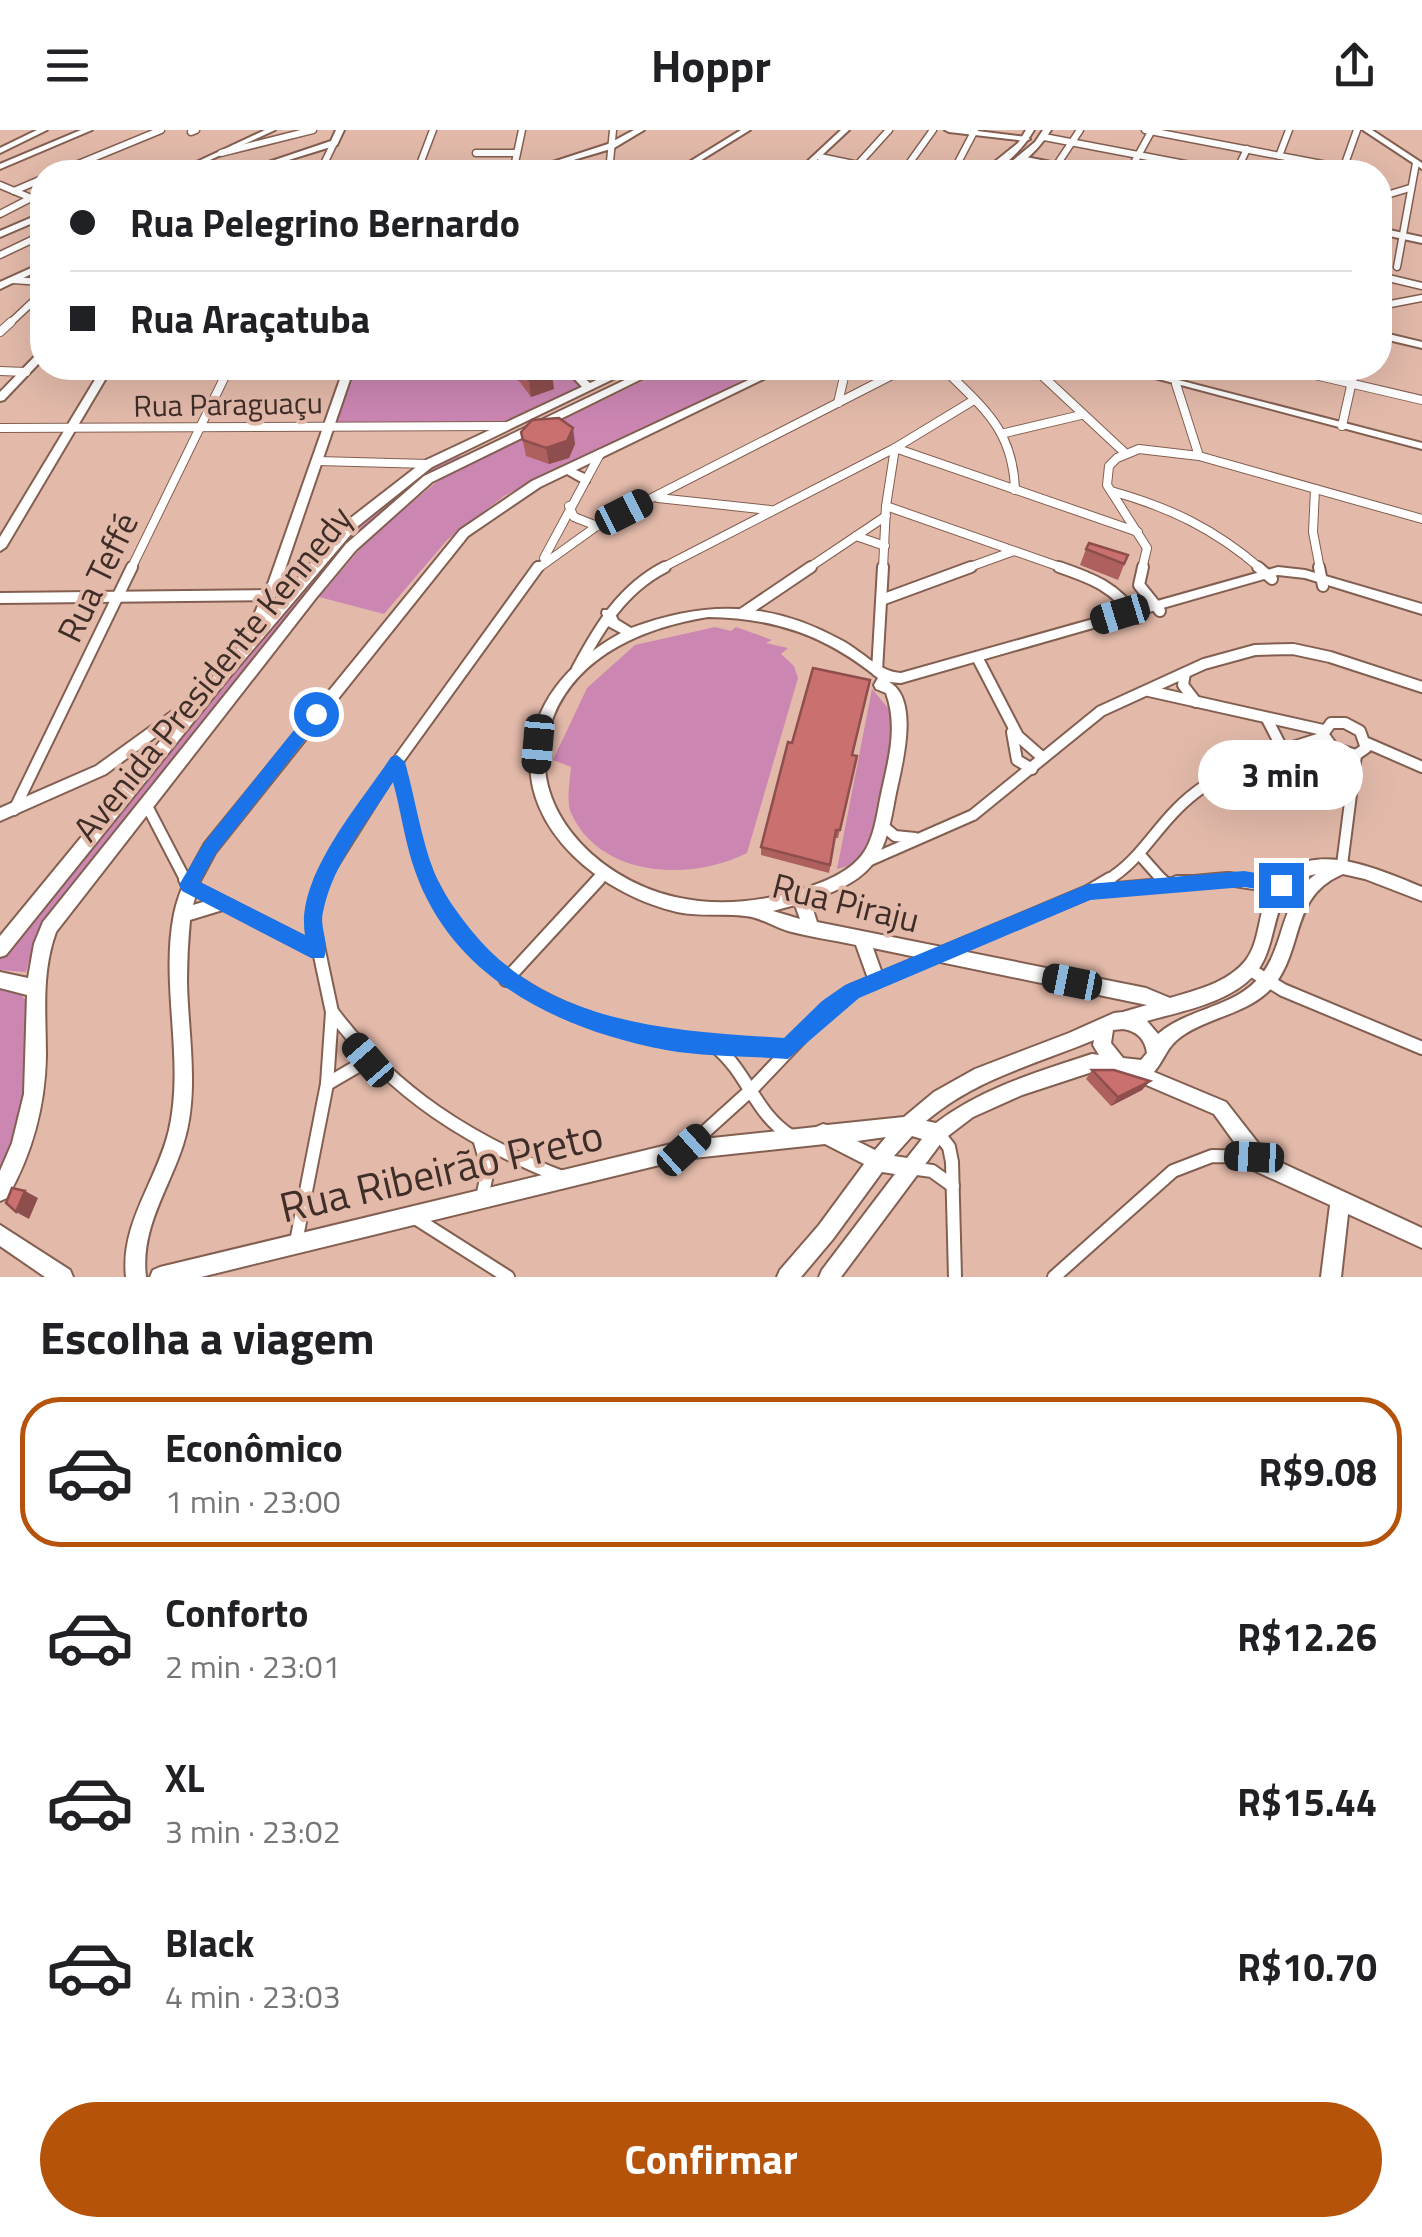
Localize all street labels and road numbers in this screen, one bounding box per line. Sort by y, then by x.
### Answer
street label: Rua Paraguaçu [133,379,323,429]
street label: Avenida Presidente Kennedy [59,493,365,853]
street label: Rua Teffé [42,503,152,651]
street label: Rua Piraju [767,858,925,946]
street label: Rua Ribeirão Preto [273,1102,609,1238]

